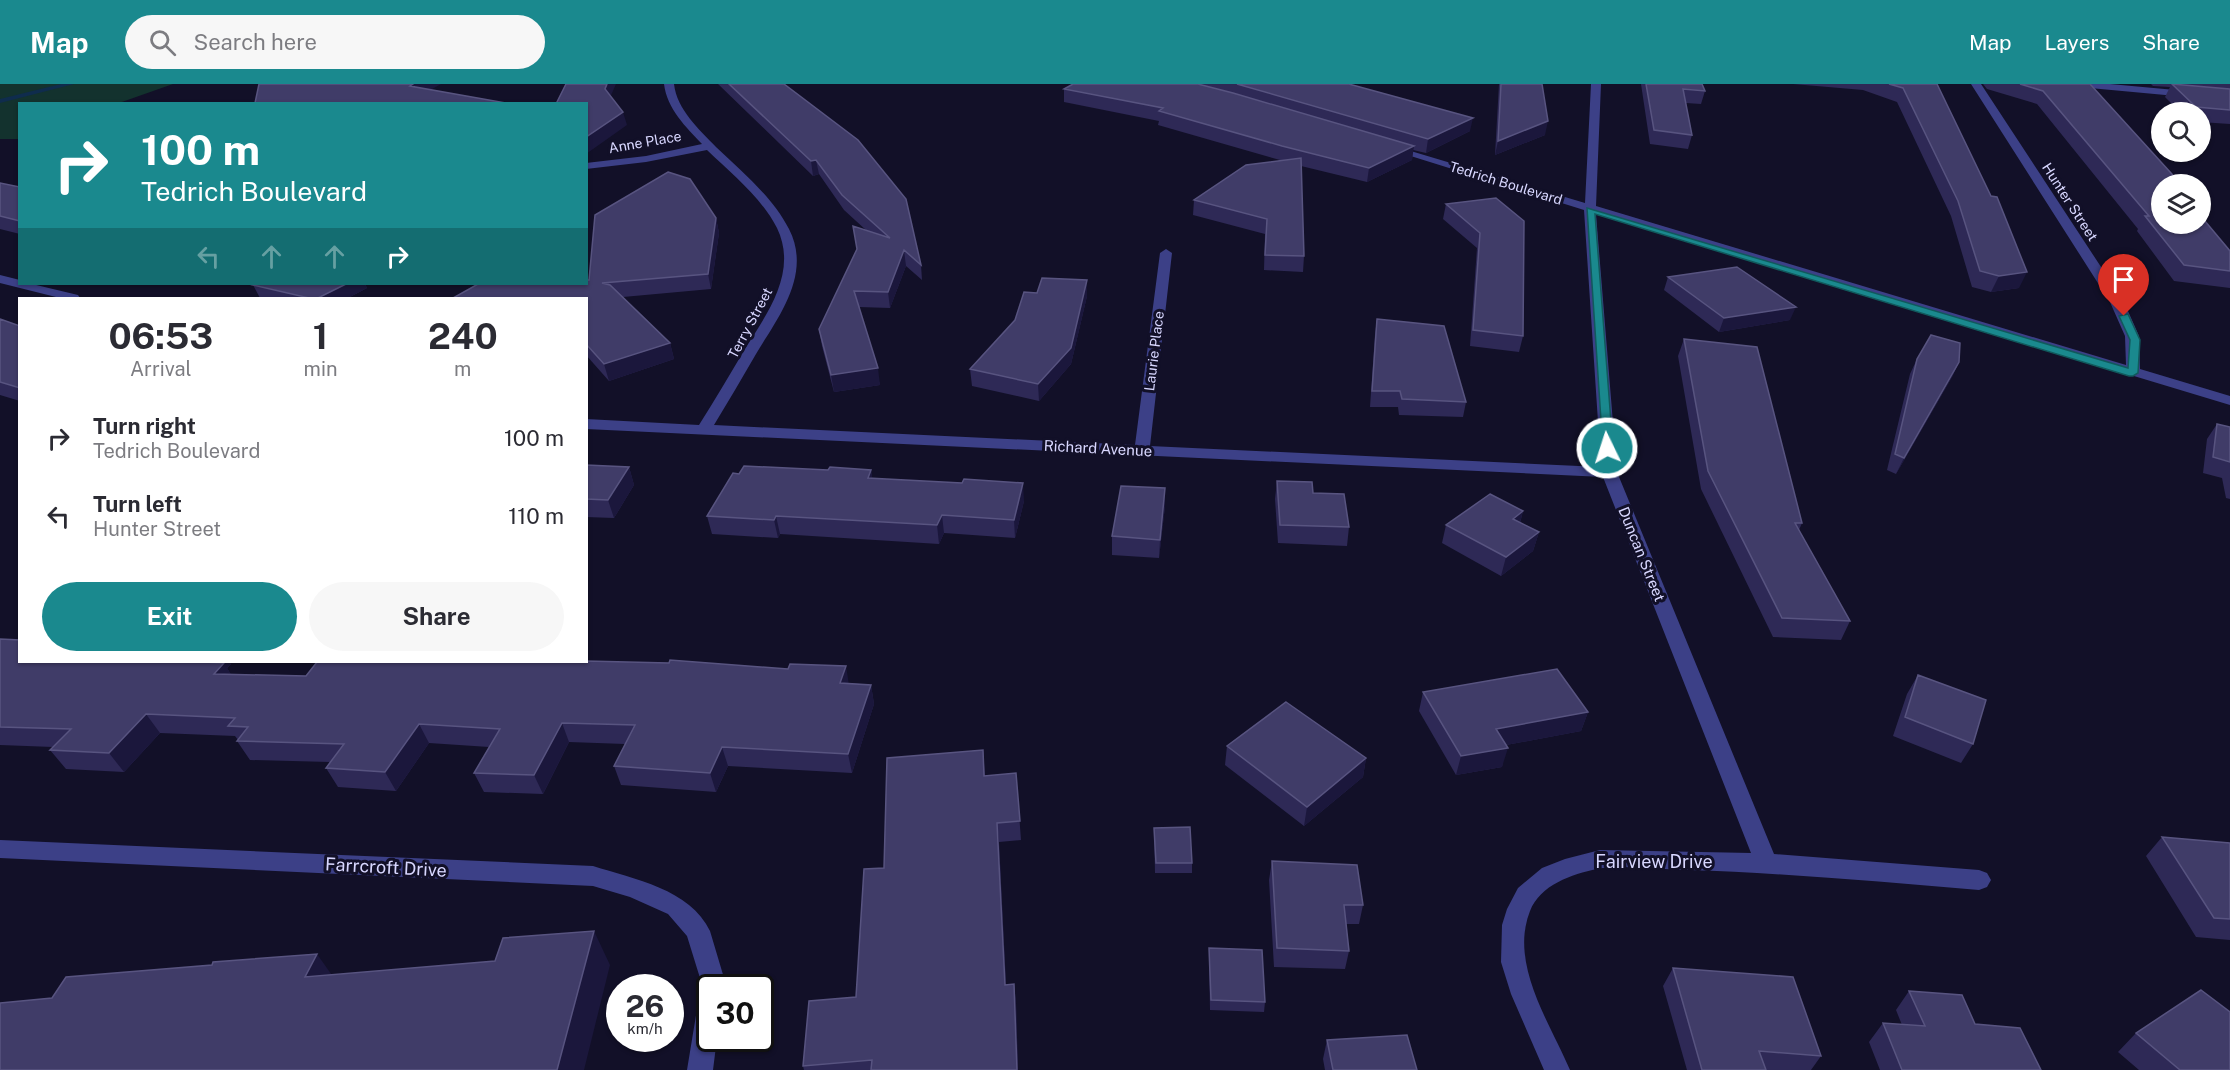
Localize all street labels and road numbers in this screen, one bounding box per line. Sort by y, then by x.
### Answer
street label: Anne Place [607,128,683,156]
street label: Tedrich Boulevard [1448,158,1564,208]
street label: Hunter Street [2039,160,2101,244]
street label: Terry Street [725,285,775,361]
street label: Laurie Place [1141,310,1167,392]
street label: Richard Avenue [1043,437,1153,459]
street label: Duncan Street [1615,504,1669,604]
street label: Fairview Drive [1595,851,1713,872]
street label: Farrcroft Drive [325,853,447,881]

